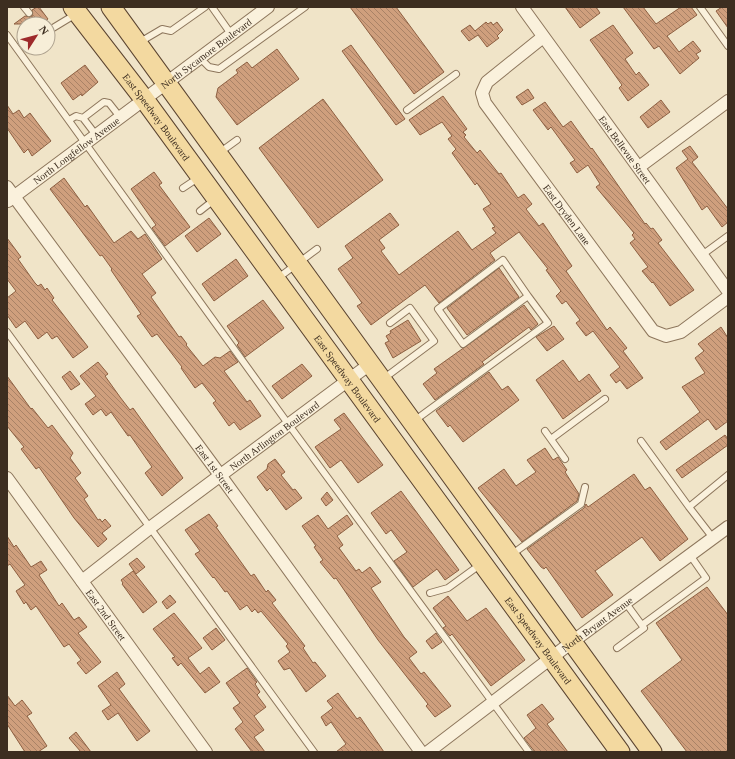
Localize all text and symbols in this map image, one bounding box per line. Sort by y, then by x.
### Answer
north arrow [16,16,56,56]
street label: North Sycamore Boulevard [159,16,254,91]
text: N [37,23,51,37]
street label: East Speedway Boulevard [120,72,192,163]
street label: North Longfellow Avenue [31,114,122,186]
street label: East Bellevue Street [597,114,653,186]
street label: East Dryden Lane [541,183,593,248]
street label: East Speedway Boulevard [312,333,383,424]
street label: North Arlington Boulevard [228,399,321,473]
street label: East 1st Street [193,442,236,495]
street label: East 2nd Street [84,587,128,643]
street label: North Bryant Avenue [559,594,635,654]
street label: East Speedway Boulevard [503,595,574,686]

